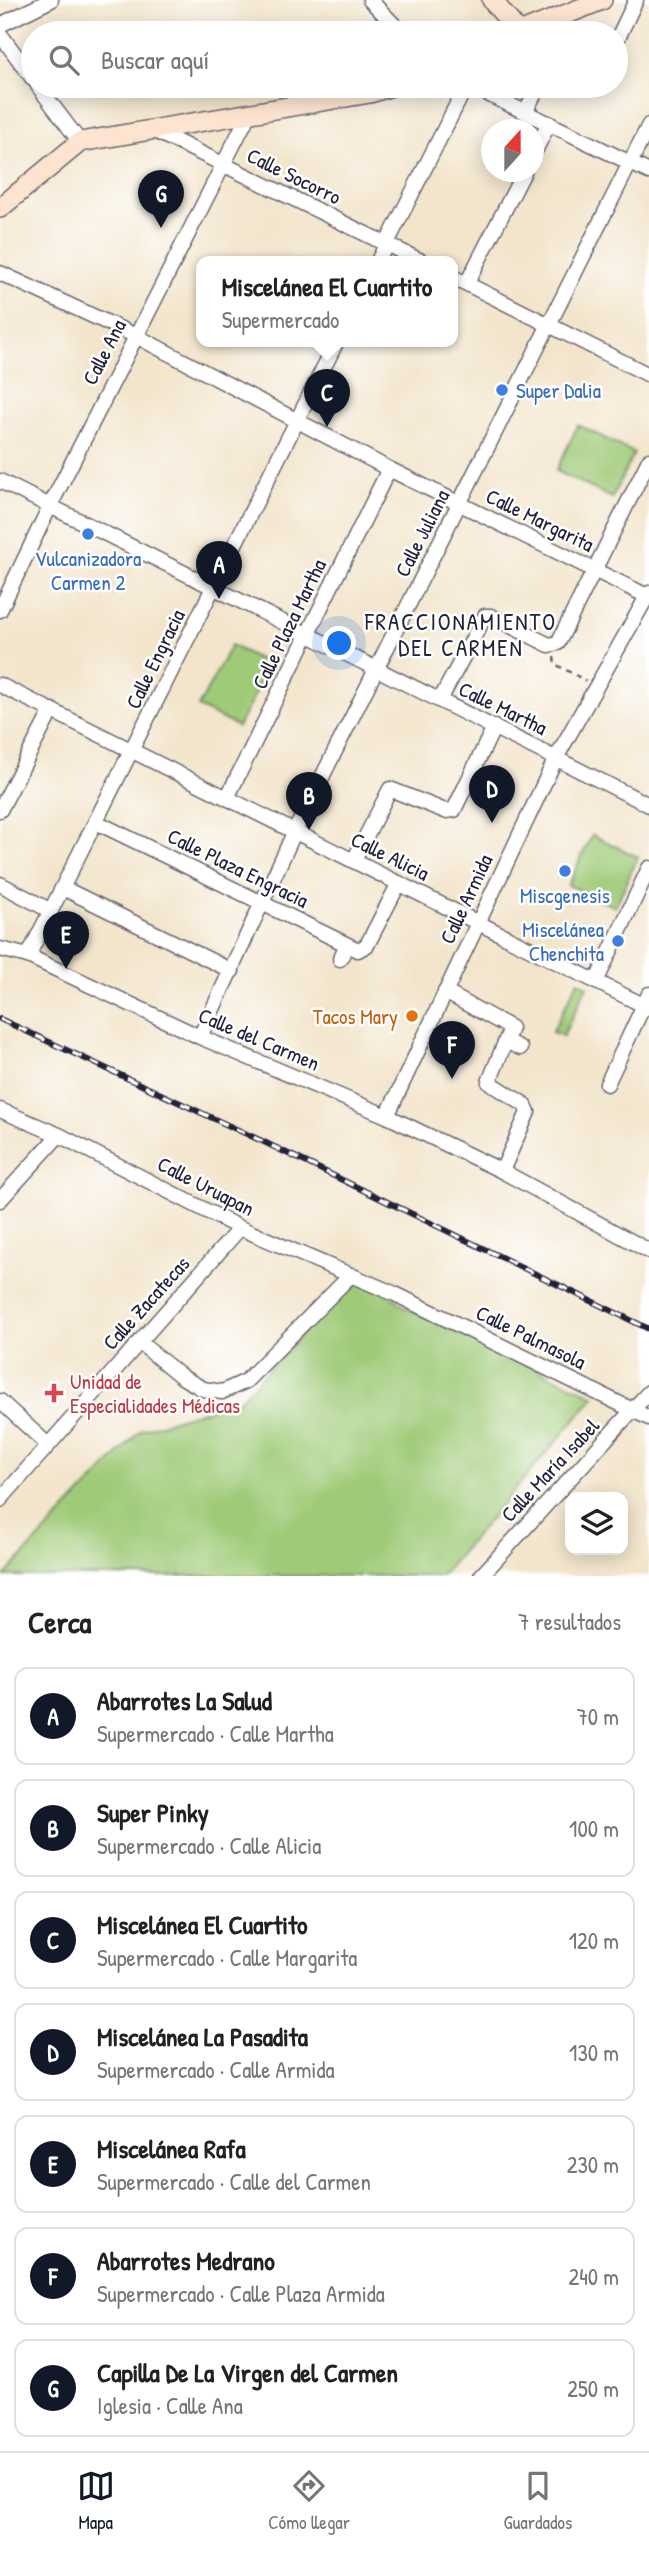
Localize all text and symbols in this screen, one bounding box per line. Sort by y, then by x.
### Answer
search box [21,21,628,98]
icon: search [45,41,83,79]
text: Buscar aquí [101,42,209,77]
north arrow [481,119,544,182]
street label: Calle Socorro [242,141,346,211]
pin: G [138,170,184,228]
popup [196,256,458,347]
text: Miscelánea El Cuartito [222,269,432,304]
text: Supermercado [222,304,339,335]
street label: Calle Ana [75,314,133,390]
pin: C [304,369,350,427]
place label: Super Dalia [516,376,601,405]
marker: Super Dalia [494,382,510,398]
street label: Calle Margarita [481,481,599,559]
street label: Calle Juliana [388,484,456,582]
marker: Vulcanizadora Carmen 2 [80,526,96,542]
pin: A [196,541,242,599]
place label: Vulcanizadora Carmen 2 [35,544,141,597]
street label: Calle Plaza Martha [245,554,333,694]
street label: Calle Engracia [118,604,192,714]
district label: FRACCIONAMIENTO DEL CARMEN [364,606,557,663]
your location [322,626,356,660]
street label: Calle Martha [454,674,552,742]
pin: D [469,765,515,823]
pin: B [286,772,332,830]
street label: Calle Plaza Engracia [163,821,313,915]
street label: Calle Alicia [346,825,434,887]
street label: Calle Armida [433,849,499,949]
marker: Miscgenesis [557,863,573,879]
place label: Miscgenesis [520,881,610,910]
pin: E [43,911,89,969]
place label: Miscelánea Chenchita [522,915,604,968]
marker: Miscelánea Chenchita [610,933,626,949]
street label: Calle del Carmen [194,1000,324,1078]
place label: Tacos Mary [313,1002,398,1031]
marker: Tacos Mary [404,1008,420,1024]
pin: F [429,1021,475,1079]
street label: Calle Uruapan [153,1149,259,1223]
street label: Calle Zacatecas [96,1250,196,1356]
street label: Calle Palmasola [471,1298,591,1376]
place label: Unidad de Especialidades Médicas [70,1367,240,1420]
marker: Unidad de Especialidades Médicas [44,1383,64,1403]
street label: Calle María Isabel [494,1411,606,1528]
map controls [565,1492,628,1555]
button: layers [565,1492,628,1555]
text: Cerca [28,1602,91,1642]
text: 7 resultados [518,1606,621,1637]
text: Abarrotes La Salud [97,1683,272,1718]
text: A [47,1701,59,1732]
text: 70 m [576,1701,619,1732]
text: Supermercado · Calle Martha [97,1718,334,1749]
text: Super Pinky [97,1795,209,1830]
text: B [47,1813,59,1844]
text: 100 m [569,1813,619,1844]
text: Supermercado · Calle Alicia [97,1830,321,1861]
text: Miscelánea El Cuartito [97,1907,308,1942]
text: C [47,1925,59,1956]
text: 120 m [569,1925,619,1956]
text: Supermercado · Calle Margarita [97,1942,357,1973]
text: Miscelánea La Pasadita [97,2019,308,2054]
text: D [48,2037,58,2068]
text: 130 m [569,2037,619,2068]
text: Supermercado · Calle Armida [97,2054,334,2085]
text: Miscelánea Rafa [97,2131,246,2166]
text: E [48,2149,58,2180]
text: 230 m [567,2149,619,2180]
text: Supermercado · Calle del Carmen [97,2166,371,2197]
text: Abarrotes Medrano [97,2243,275,2278]
text: F [49,2261,57,2292]
text: 240 m [568,2261,619,2292]
text: Supermercado · Calle Plaza Armida [97,2278,385,2309]
text: Capilla De La Virgen del Carmen [97,2355,398,2390]
text: G [47,2373,59,2404]
text: 250 m [567,2373,619,2404]
text: Iglesia · Calle Ana [97,2390,243,2421]
tab: Mapa [77,2467,115,2535]
tab: Cómo llegar [268,2467,350,2535]
tab: Guardados [504,2467,572,2535]

